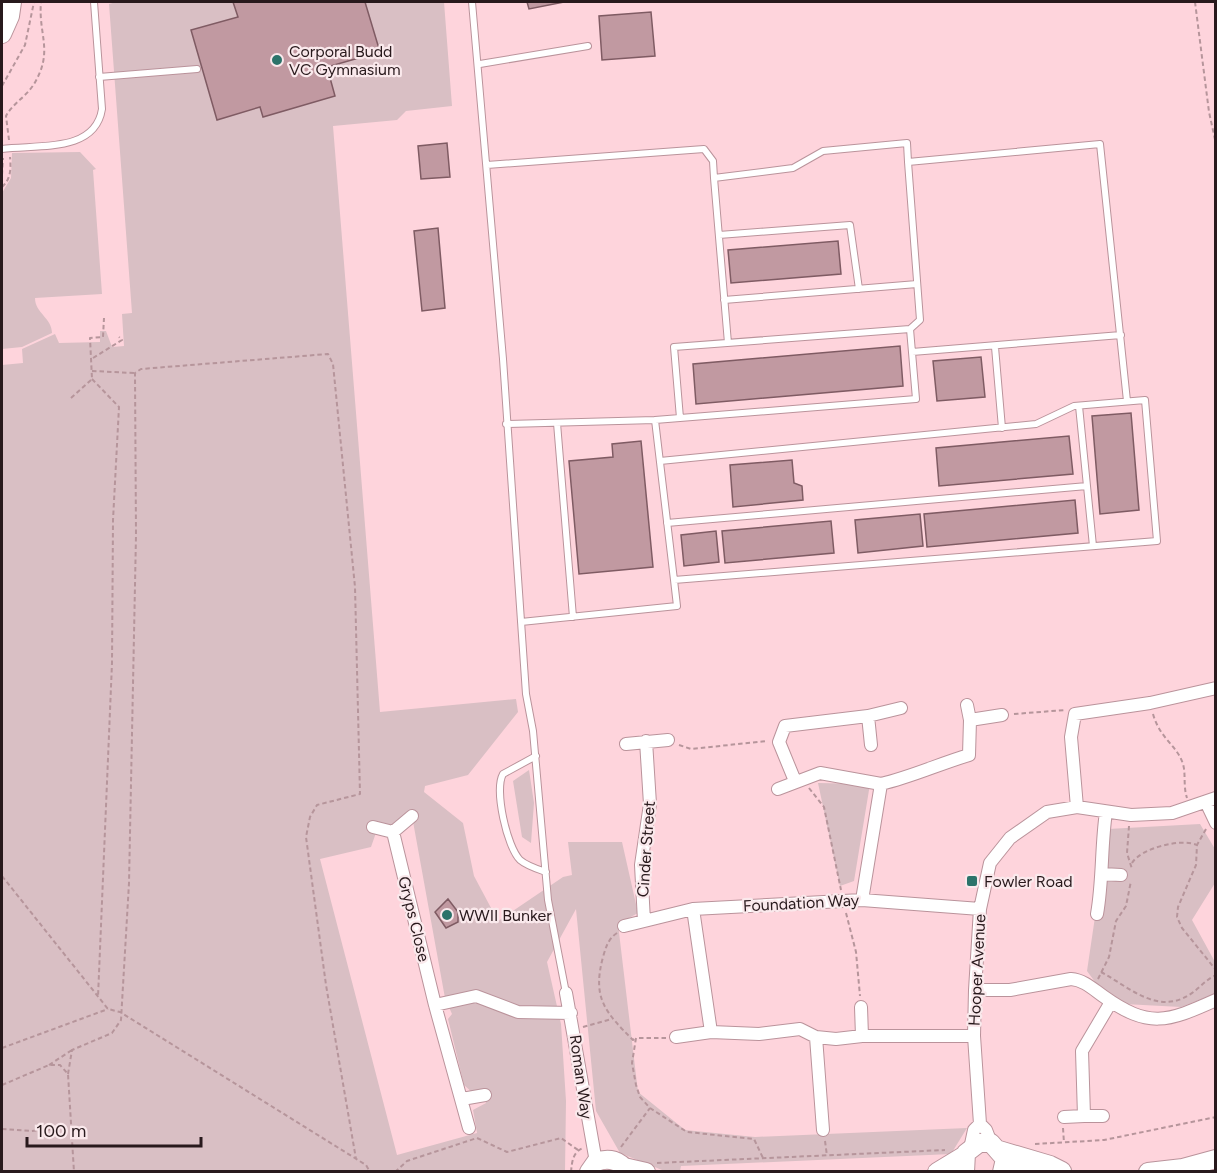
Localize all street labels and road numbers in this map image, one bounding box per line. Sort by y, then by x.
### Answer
street label: Cinder Street [633,800,659,898]
street label: Gryps Close [394,874,434,964]
street label: Foundation Way [742,890,860,916]
street label: Hooper Avenue [965,913,989,1027]
street label: Roman Way [566,1034,596,1121]

